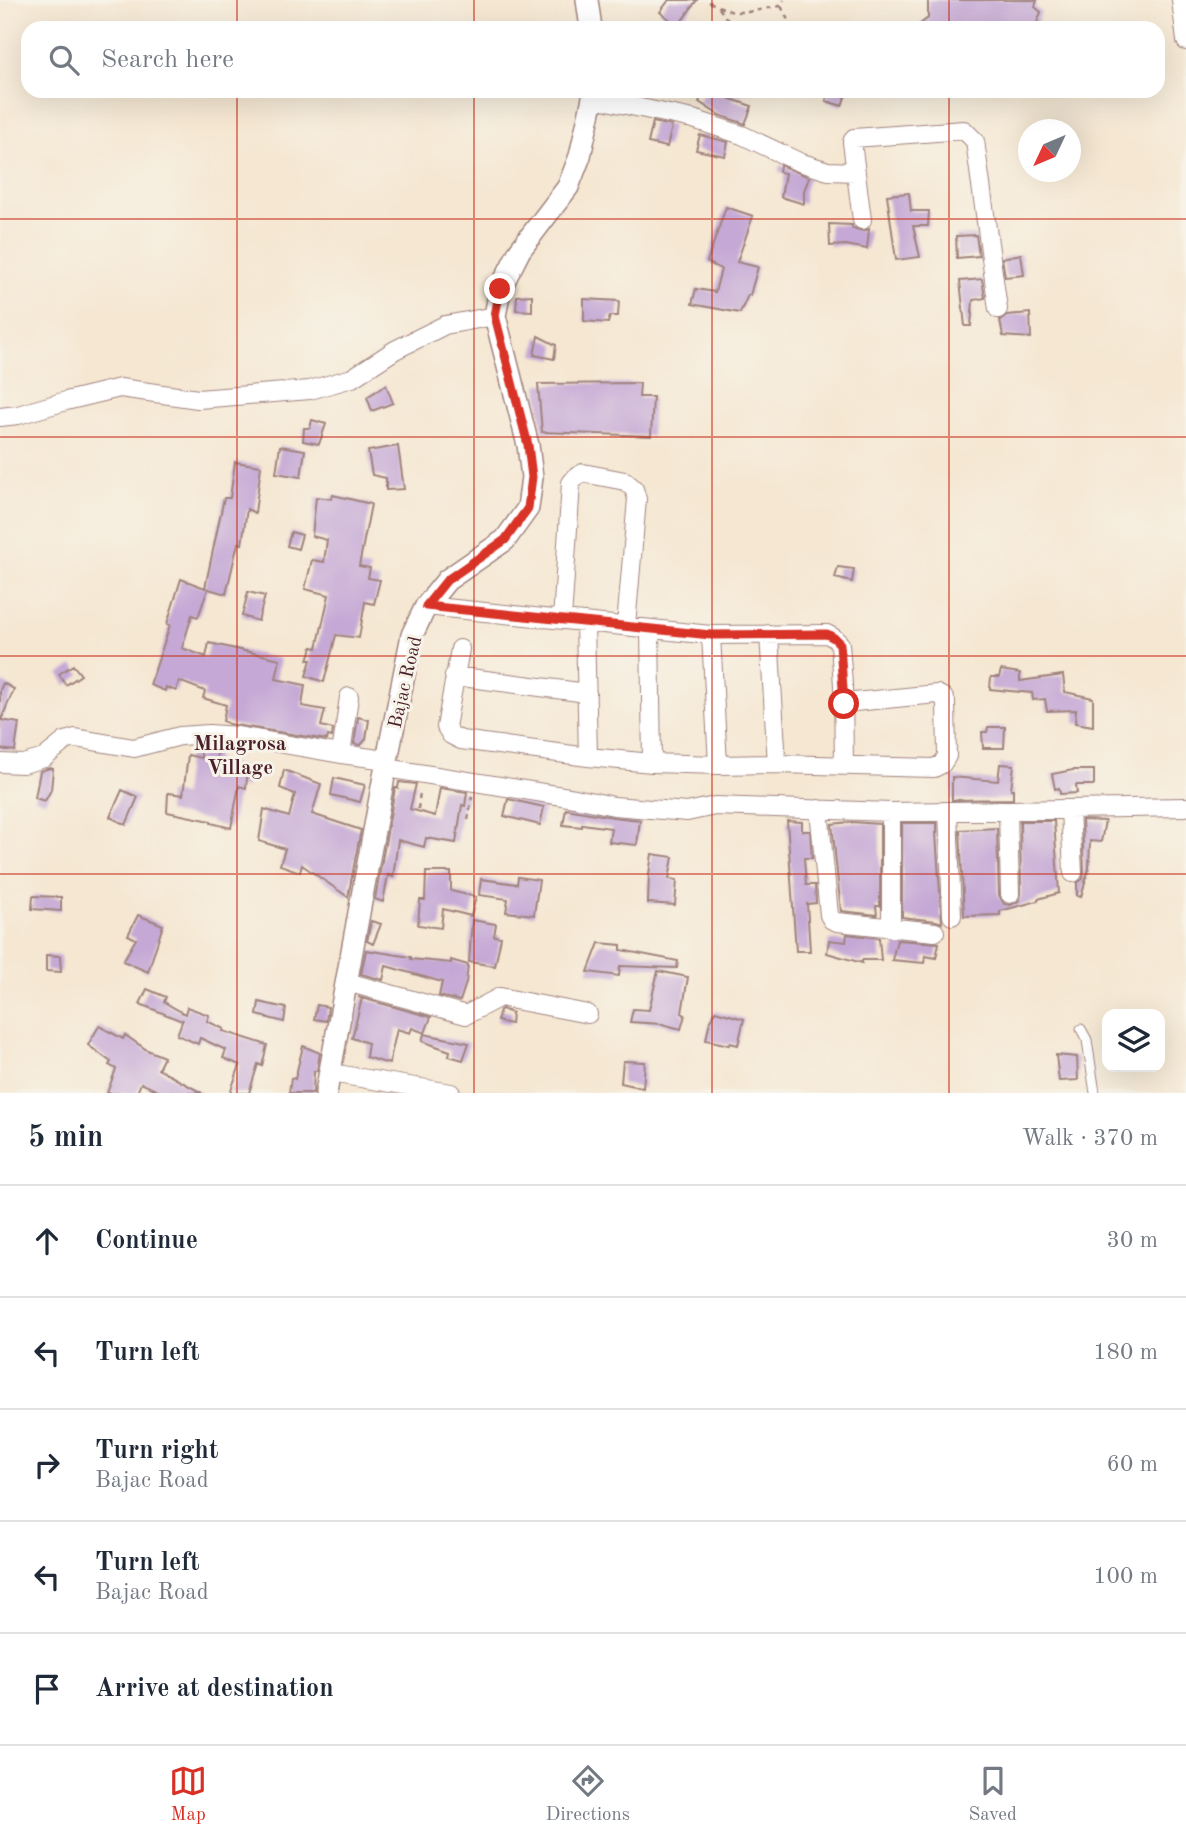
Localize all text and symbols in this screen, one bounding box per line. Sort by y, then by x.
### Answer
search box [21,21,1165,98]
icon: search [45,41,83,79]
text: Search here [101,47,234,73]
north arrow [1018,119,1081,182]
route end [484,273,515,304]
street label: Bajac Road [387,635,426,730]
route start [828,688,859,719]
district label: Milagrosa Village [193,734,287,779]
map controls [1102,1009,1165,1072]
button: layers [1102,1009,1165,1072]
text: 5 min [28,1123,103,1153]
text: Walk · 370 m [1022,1127,1158,1150]
icon: ahead [28,1222,66,1260]
text: Continue [95,1228,198,1254]
text: 30 m [1107,1229,1158,1252]
icon: left [28,1334,66,1372]
text: Turn left [95,1340,200,1366]
text: 180 m [1093,1341,1158,1364]
text: Turn right [95,1438,218,1464]
icon: right [28,1446,66,1484]
text: 60 m [1107,1453,1158,1476]
text: Bajac Road [95,1469,209,1492]
text: Turn left [95,1550,200,1576]
icon: left [28,1558,66,1596]
text: 100 m [1093,1565,1158,1588]
text: Bajac Road [95,1581,209,1604]
icon: arrive [28,1670,66,1708]
text: Arrive at destination [95,1676,334,1702]
tab: Map [169,1762,207,1827]
tab: Directions [546,1762,630,1827]
tab: Saved [968,1762,1017,1827]

